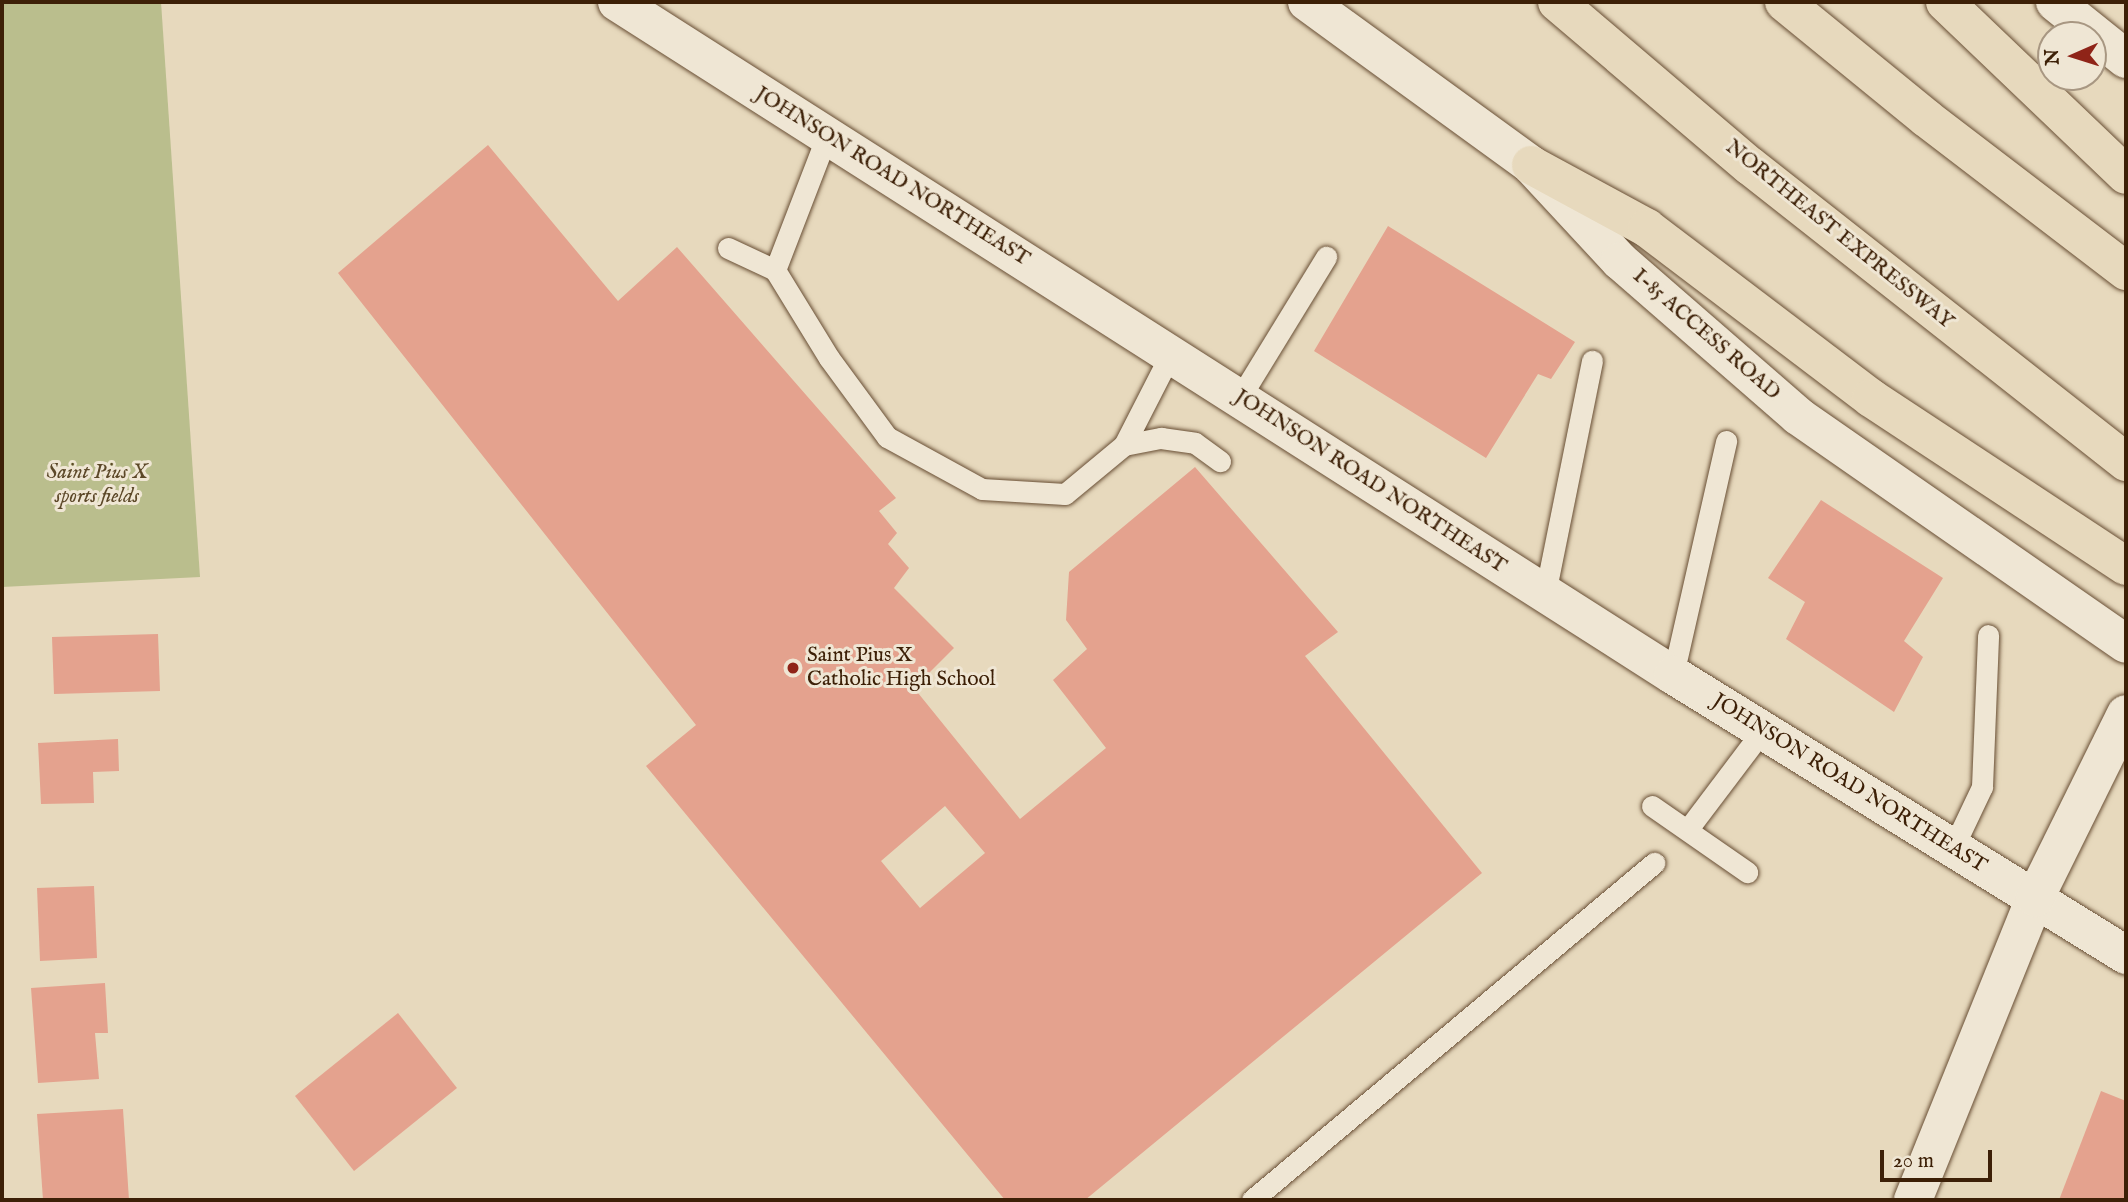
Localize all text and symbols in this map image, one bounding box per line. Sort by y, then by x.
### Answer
north arrow [2037,21,2107,91]
text: N [2041,48,2065,66]
street label: JOHNSON ROAD NORTHEAST [750,82,1034,272]
street label: NORTHEAST EXPRESSWAY [1720,135,1958,335]
street label: I-85 ACCESS ROAD [1627,264,1785,406]
street label: JOHNSON ROAD NORTHEAST [1229,385,1511,579]
park label: Saint Pius X sports fields [46,460,148,510]
place label: Saint Pius X Catholic High School [807,643,996,693]
marker: Saint Pius X Catholic High School [785,660,801,676]
street label: JOHNSON ROAD NORTHEAST [1707,689,1991,879]
scale bar [1883,1136,1995,1180]
text: 20 m [1893,1148,1934,1175]

